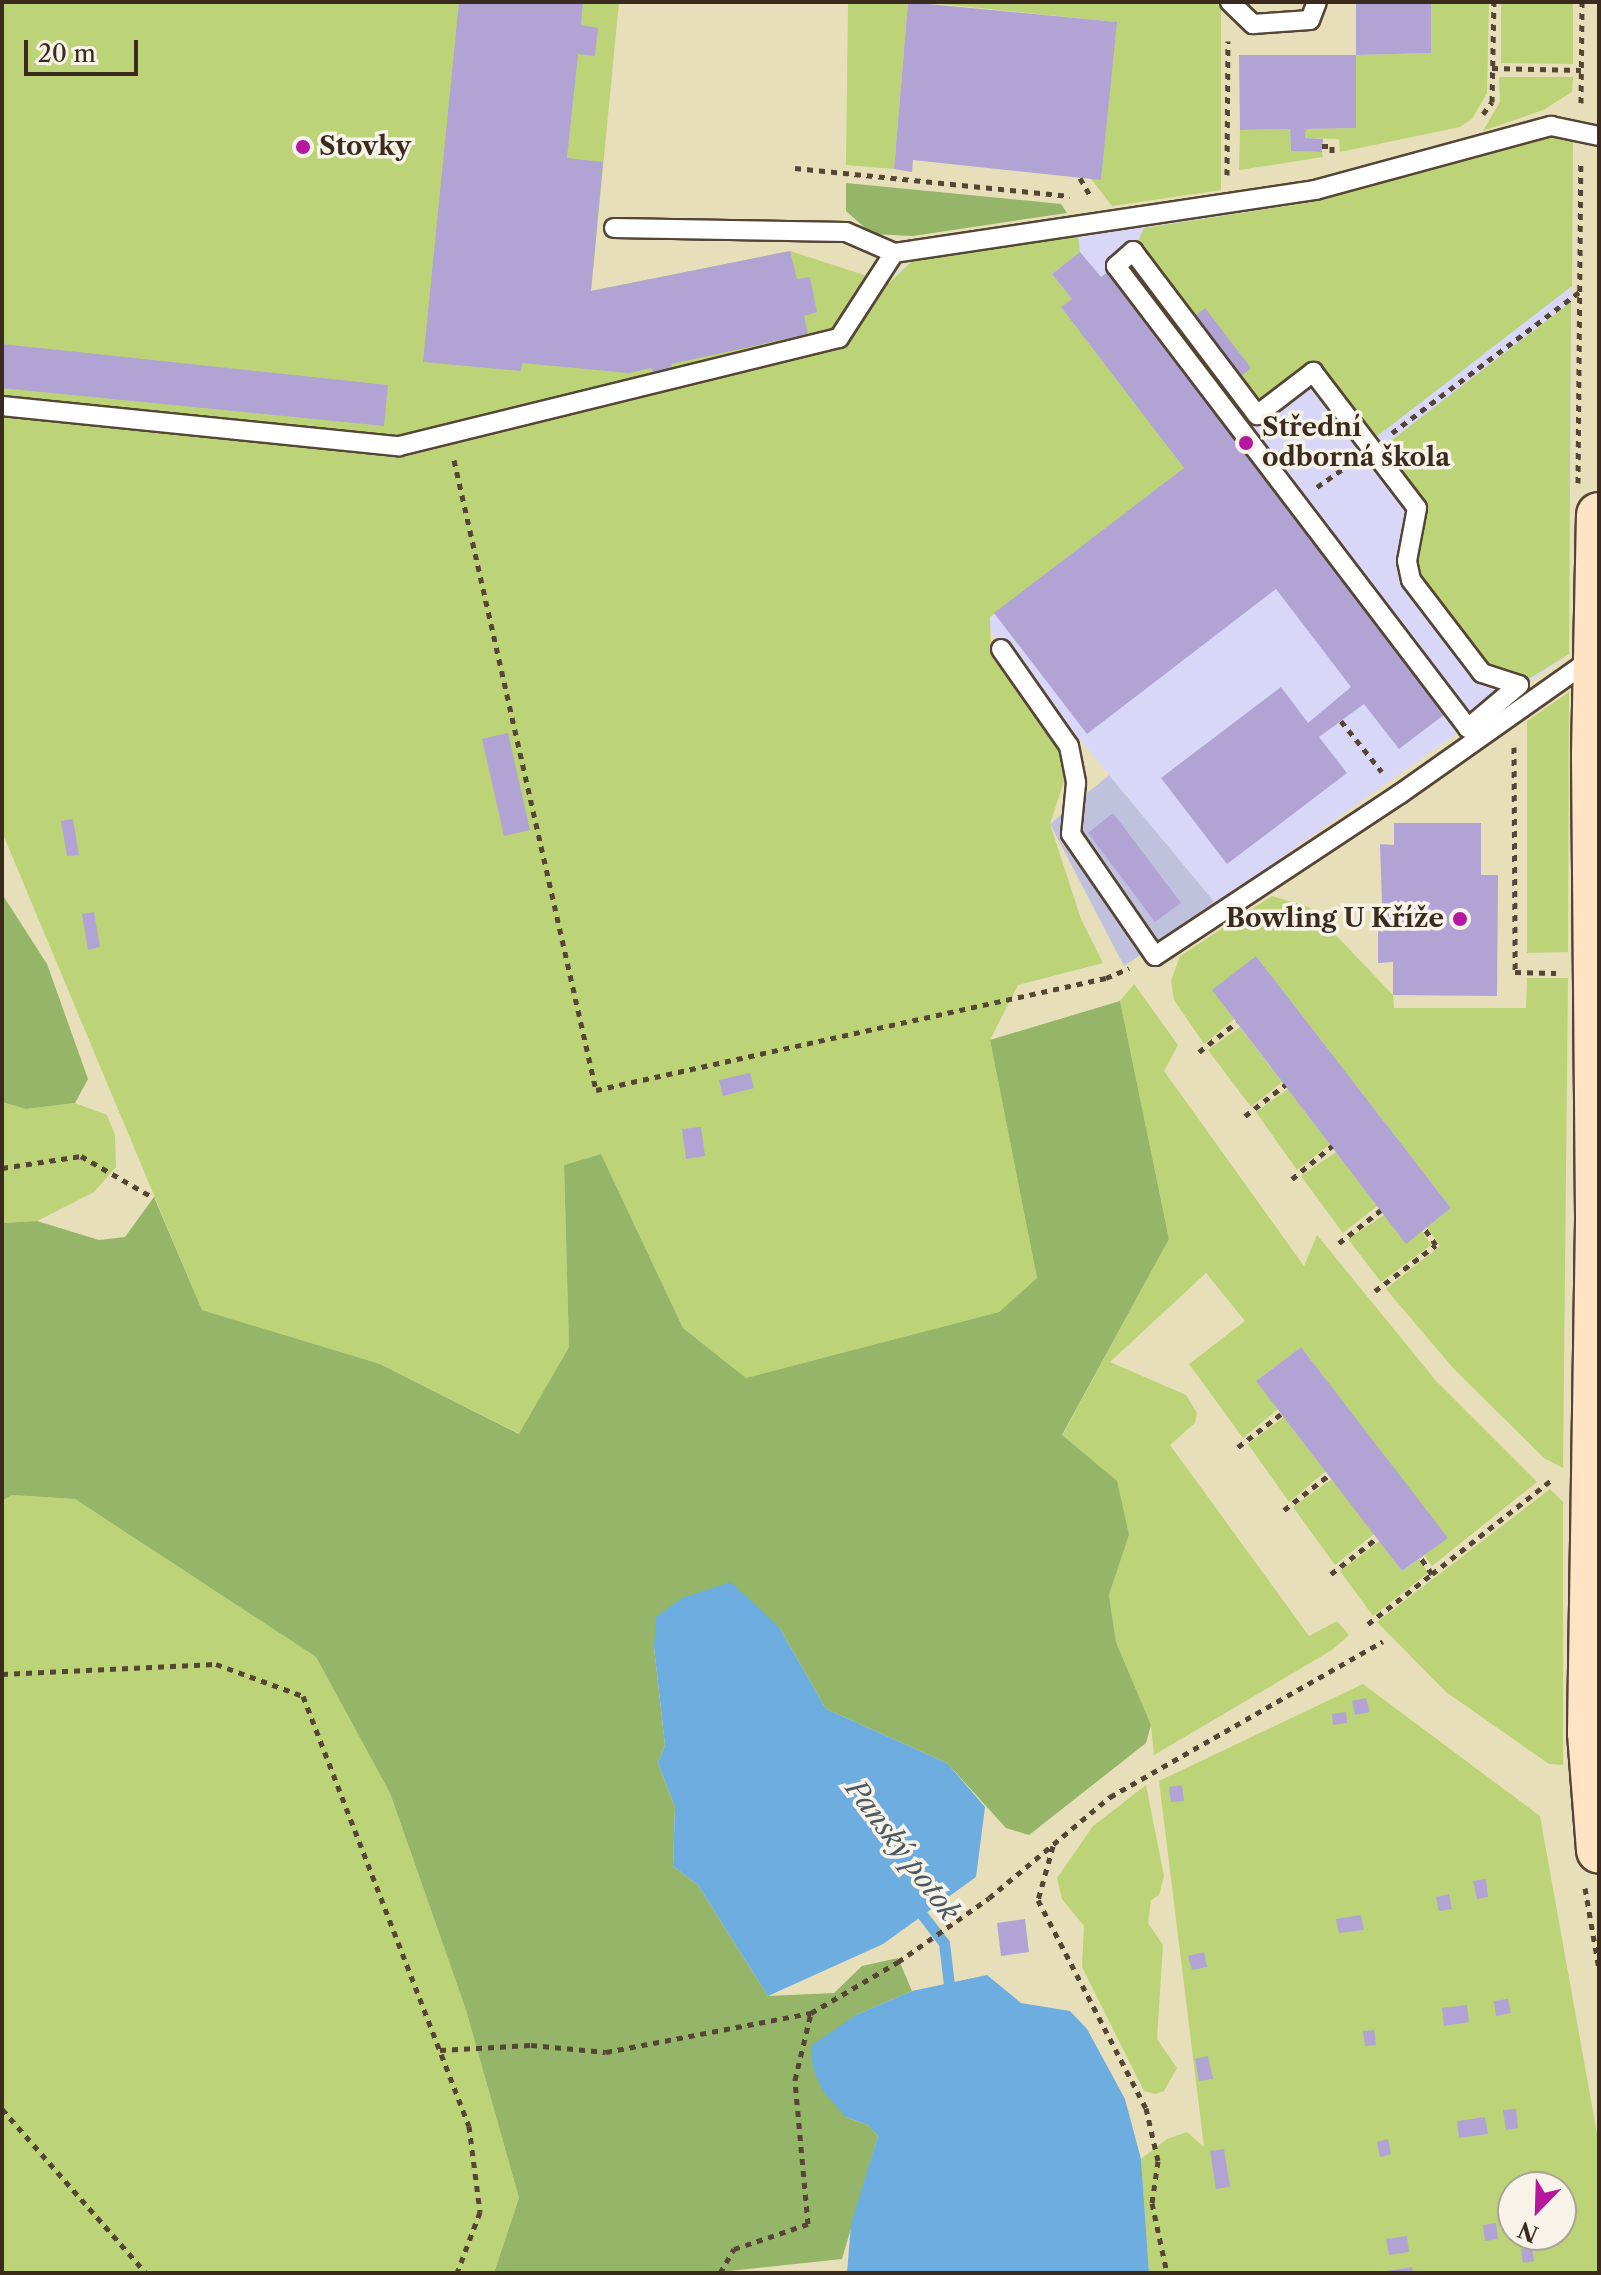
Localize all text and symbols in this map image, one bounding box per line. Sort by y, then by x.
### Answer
scale bar [28,24,142,74]
text: 20 m [38,39,96,68]
place label: Stovky [319,131,411,163]
marker: Stovky [294,138,312,156]
place label: Střední odborná škola [1262,412,1451,474]
marker: Střední odborná škola [1237,434,1255,452]
place label: Bowling U Kříže [1226,903,1444,935]
marker: Bowling U Kříže [1451,910,1469,928]
water label: Panský potok [839,1773,967,1927]
north arrow [1497,2171,1577,2251]
text: N [1514,2216,1542,2248]

